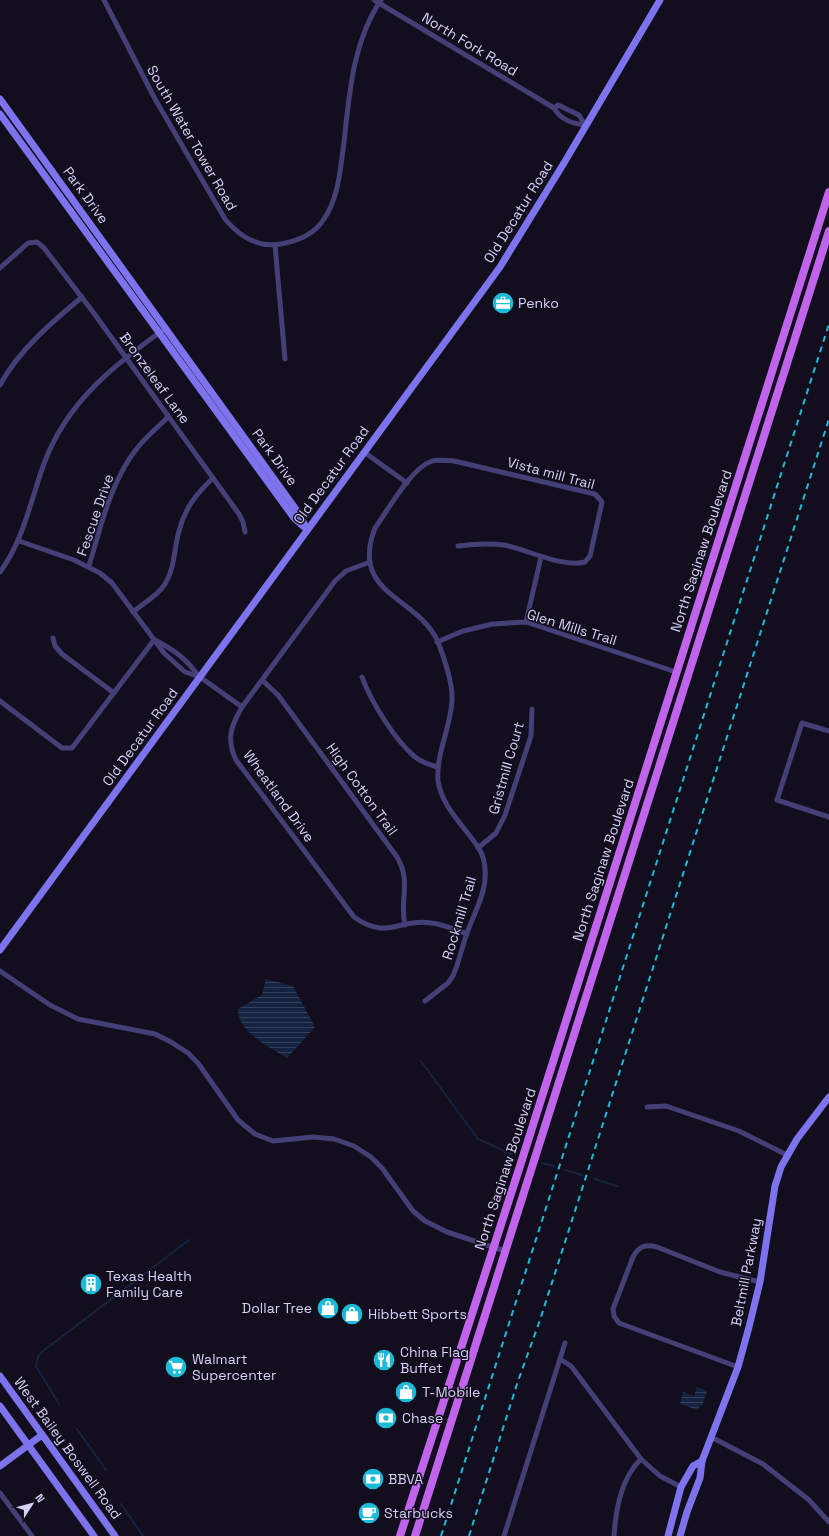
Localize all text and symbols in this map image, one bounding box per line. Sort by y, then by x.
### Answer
street label: North Fork Road [419,8,521,80]
street label: South Water Tower Road [143,62,241,214]
street label: Old Decatur Road [479,158,557,266]
street label: Park Drive [59,163,113,227]
office icon: Penko [490,290,516,316]
place label: Penko [518,294,559,312]
street label: Bronzeleaf Lane [116,329,194,427]
street label: Old Decatur Road [289,422,373,528]
street label: Park Drive [248,425,302,489]
street label: Vista mill Trail [505,453,597,493]
street label: North Saginaw Boulevard [666,468,736,634]
street label: Fescue Drive [73,472,117,558]
street label: Glen Mills Trail [525,605,619,649]
street label: Old Decatur Road [98,684,182,790]
street label: Gristmill Court [484,720,528,816]
street label: High Cotton Trail [322,739,402,839]
street label: Wheatland Drive [240,746,318,846]
street label: North Saginaw Boulevard [568,777,638,943]
street label: Rockmill Trail [438,874,480,962]
street label: North Saginaw Boulevard [470,1086,540,1252]
street label: Beltmill Parkway [727,1216,765,1328]
place label: Texas Health Family Care [106,1267,192,1301]
building icon: Texas Health Family Care [78,1271,104,1297]
shop icon: Dollar Tree [315,1295,341,1321]
place label: Dollar Tree [242,1299,312,1317]
shop icon: Hibbett Sports [339,1301,365,1327]
place label: Hibbett Sports [368,1305,467,1323]
place label: China Flag Buffet [400,1343,469,1377]
restaurant icon: China Flag Buffet [371,1347,397,1373]
place label: Walmart Supercenter [192,1350,276,1384]
supermarket icon: Walmart Supercenter [163,1354,189,1380]
street label: West Bailey Boswell Road [10,1373,126,1523]
shop icon: T-Mobile [393,1379,419,1405]
place label: T-Mobile [422,1383,480,1401]
bank icon: Chase [373,1405,399,1431]
place label: Chase [402,1409,443,1427]
bank icon: BBVA [360,1466,386,1492]
place label: BBVA [388,1470,423,1488]
north arrow [12,1484,52,1524]
text: N [32,1491,48,1505]
cafe icon: Starbucks [356,1500,382,1526]
place label: Starbucks [384,1504,453,1522]

